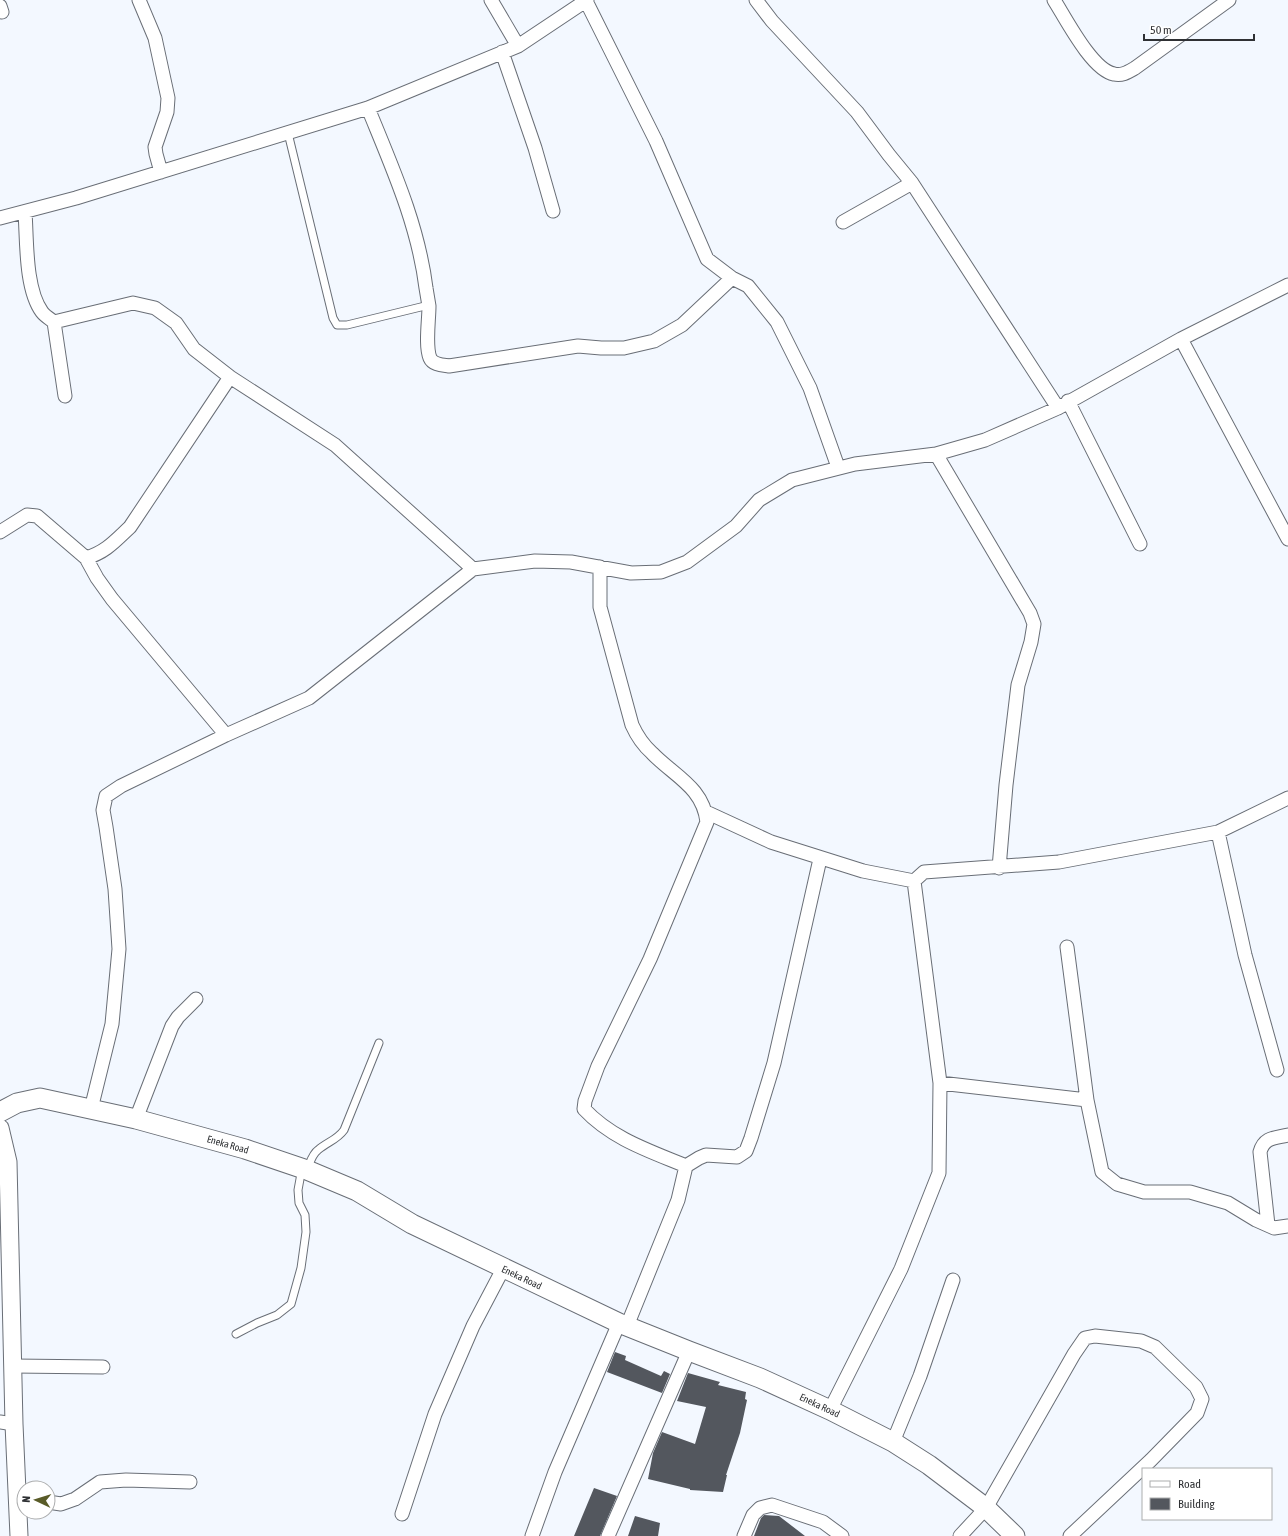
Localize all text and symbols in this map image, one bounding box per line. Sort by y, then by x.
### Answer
scale bar [1144,16,1254,42]
text: 50 m [1150,23,1172,37]
street label: Eneka Road [206,1133,250,1156]
street label: Eneka Road [500,1263,544,1292]
street label: Eneka Road [798,1391,842,1420]
legend [1142,1468,1272,1520]
text: Road [1178,1477,1201,1491]
north arrow [16,1480,56,1520]
text: N [20,1496,32,1503]
text: Building [1178,1497,1216,1511]

